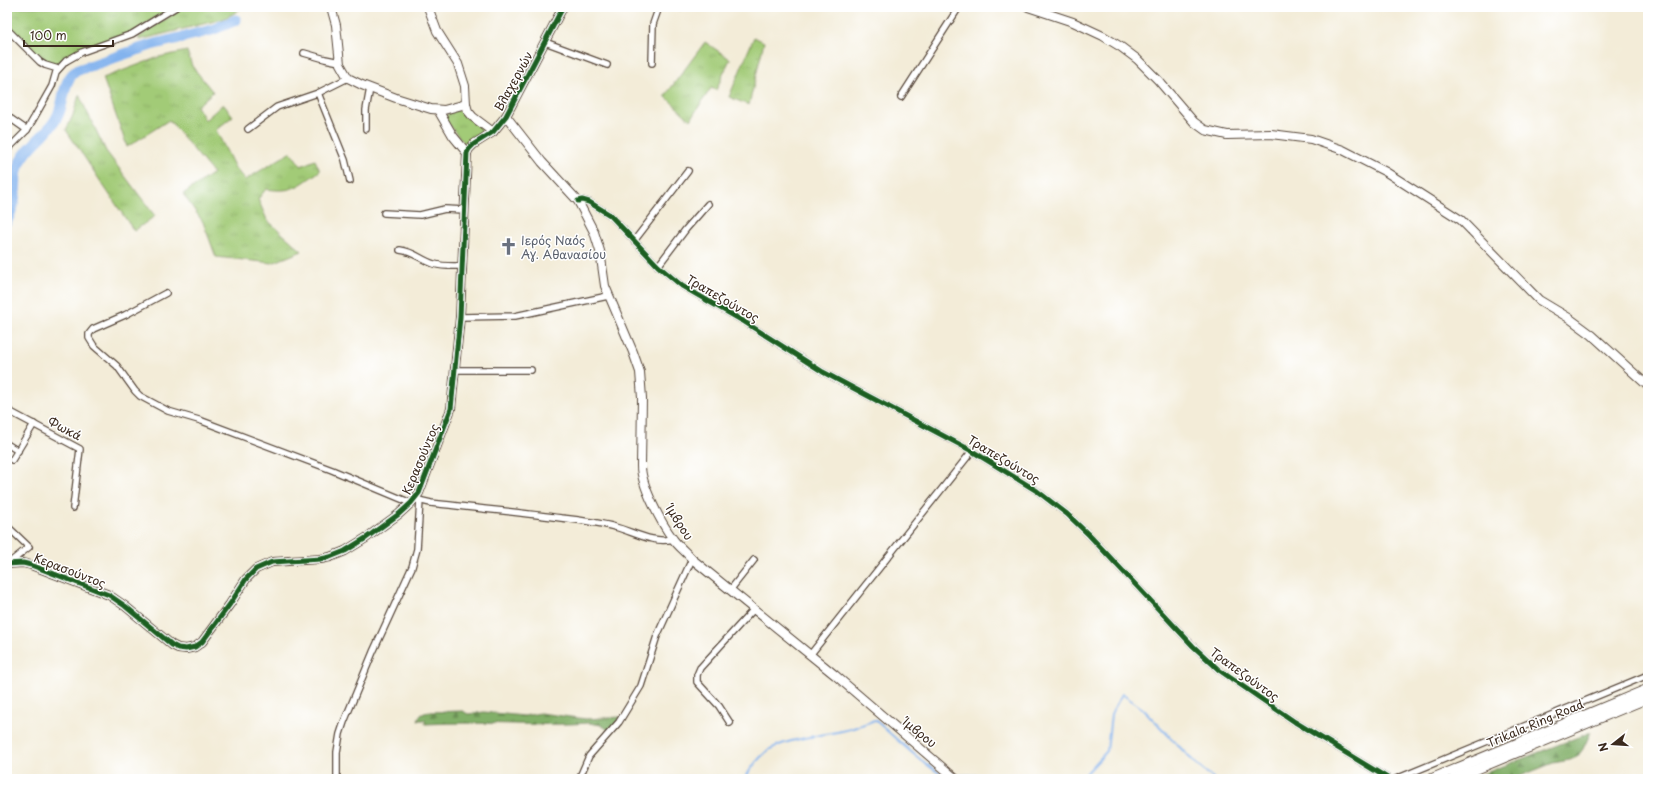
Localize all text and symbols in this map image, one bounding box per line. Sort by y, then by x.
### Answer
scale bar [24,22,113,48]
text: 100 m [30,26,67,44]
street label: Βλαχερνών [489,48,537,114]
place label: Ιερός Ναός Αγ. Αθανασίου [521,231,606,263]
church icon: Ιερός Ναός Αγ. Αθανασίου [498,237,518,257]
street label: Τραπεζούντος [683,270,763,326]
street label: Φωκά [45,412,85,444]
street label: Κερασούντος [397,421,443,497]
street label: Τραπεζούντος [964,430,1044,488]
street label: Ίμβρου [661,499,698,543]
street label: Κερασούντος [31,548,109,592]
street label: Τραπεζούντος [1207,643,1283,705]
street label: Trikala Ring Road [1484,695,1586,751]
street label: Ίμβρου [898,711,941,751]
north arrow [1593,724,1633,764]
text: N [1593,740,1612,754]

